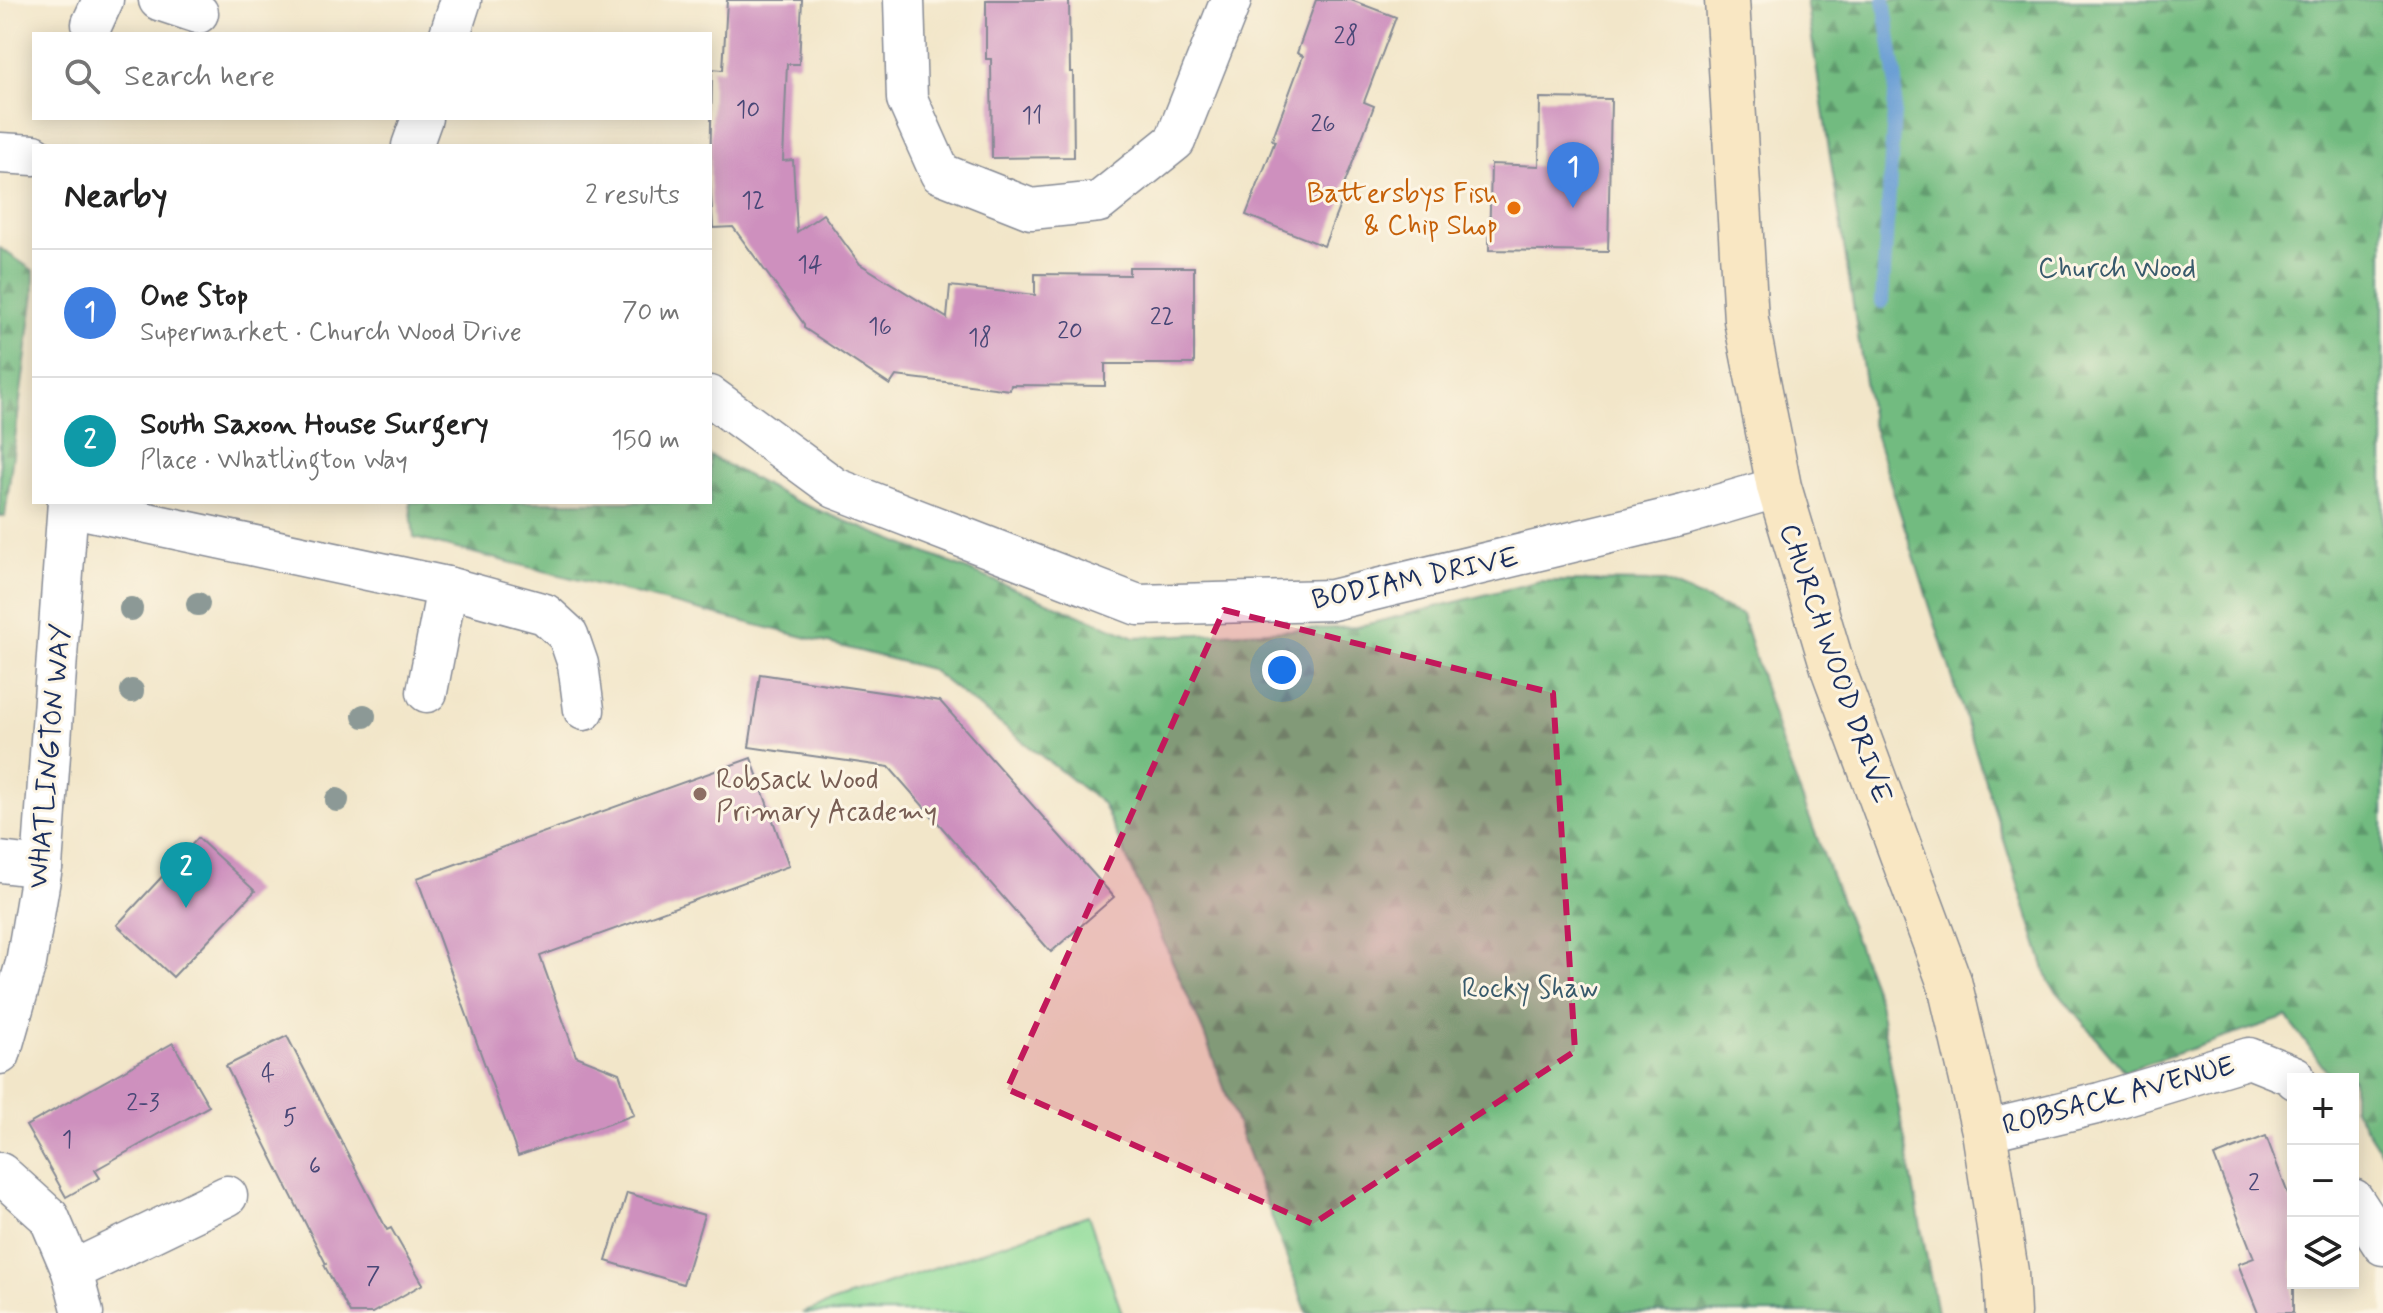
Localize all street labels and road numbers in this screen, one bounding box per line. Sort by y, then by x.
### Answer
street label: CHURCH WOOD DRIVE [1769,519,1900,809]
street label: BODIAM DRIVE [1309,539,1522,619]
street label: WHATLINGTON WAY [20,622,81,890]
street label: ROBSACK AVENUE [1998,1048,2239,1145]

